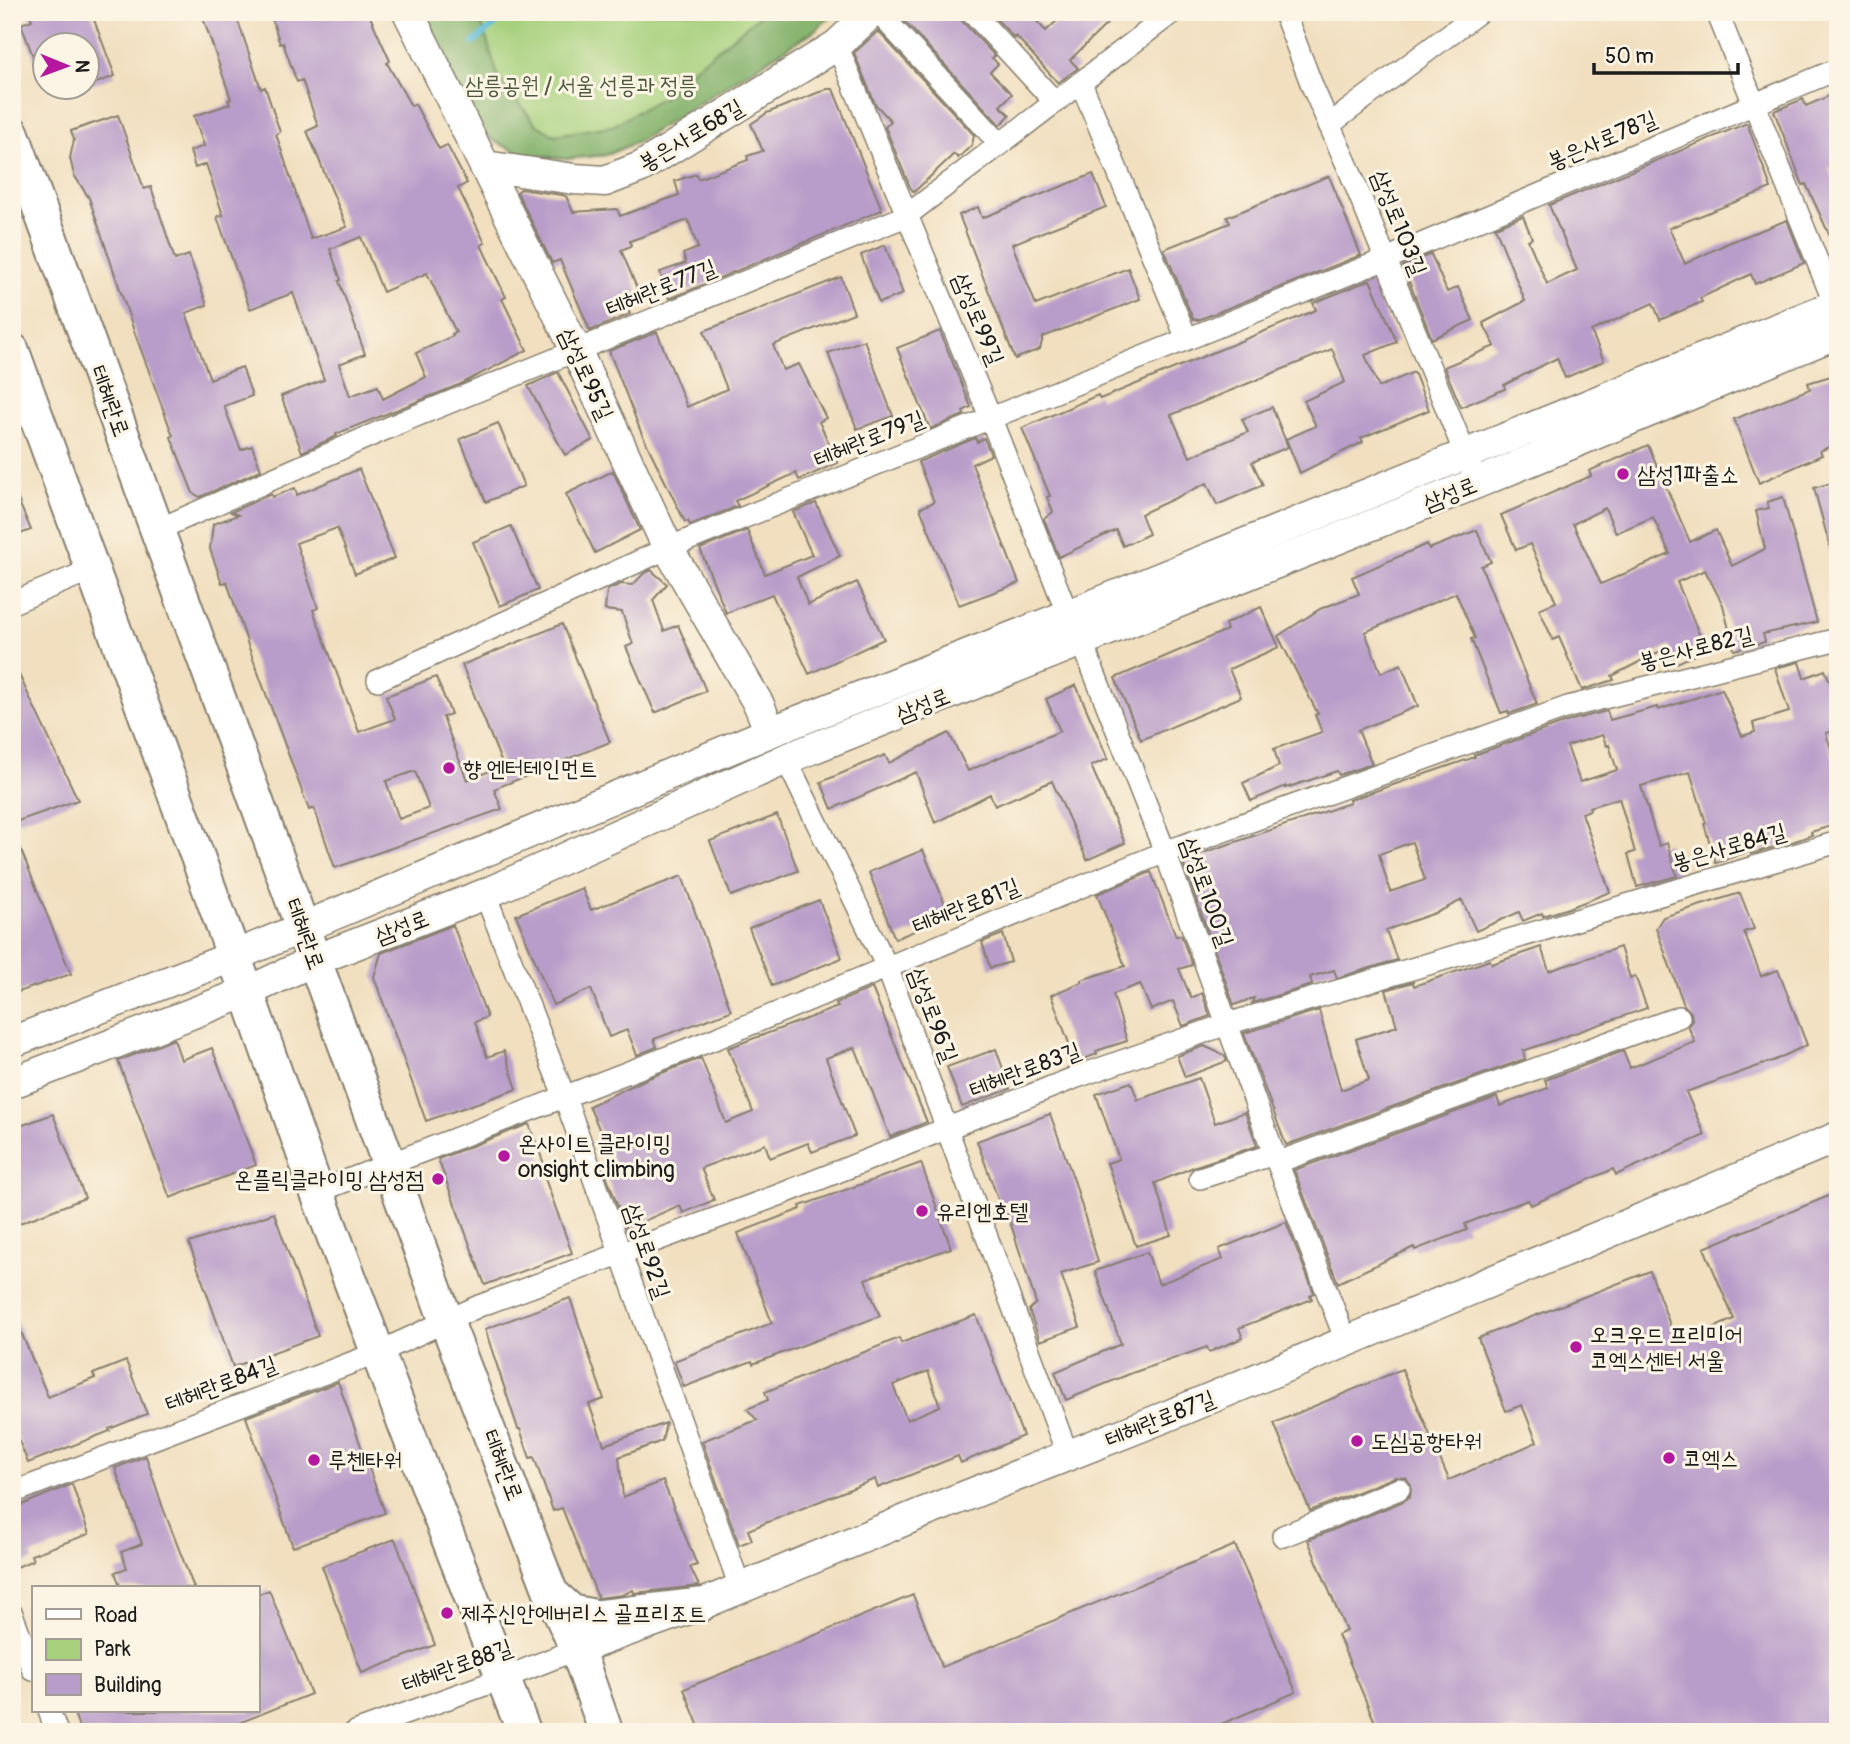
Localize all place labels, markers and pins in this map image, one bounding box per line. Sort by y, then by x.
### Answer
place label: 삼성1파출소 [1637,460,1739,489]
marker: 삼성1파출소 [1615,466,1631,482]
place label: 향 엔터테인먼트 [463,754,598,783]
marker: 향 엔터테인먼트 [441,760,457,776]
place label: 온사이트 클라이밍 onsight climbing [518,1129,675,1184]
marker: 온사이트 클라이밍 onsight climbing [496,1148,512,1164]
place label: 온플릭클라이밍 삼성점 [234,1165,424,1194]
marker: 온플릭클라이밍 삼성점 [430,1171,446,1187]
place label: 유리엔호텔 [936,1197,1029,1226]
marker: 유리엔호텔 [914,1203,930,1219]
place label: 오크우드 프리미어 코엑스센터 서울 [1590,1320,1743,1375]
marker: 오크우드 프리미어 코엑스센터 서울 [1568,1339,1584,1355]
place label: 도심공항타워 [1371,1427,1482,1456]
marker: 도심공항타워 [1349,1433,1365,1449]
place label: 코엑스 [1683,1444,1739,1473]
place label: 루첸타워 [328,1446,402,1475]
marker: 코엑스 [1661,1450,1677,1466]
marker: 루첸타워 [306,1452,322,1468]
place label: 제주신안에버리스 골프리조트 [461,1599,707,1628]
marker: 제주신안에버리스 골프리조트 [439,1605,455,1621]

